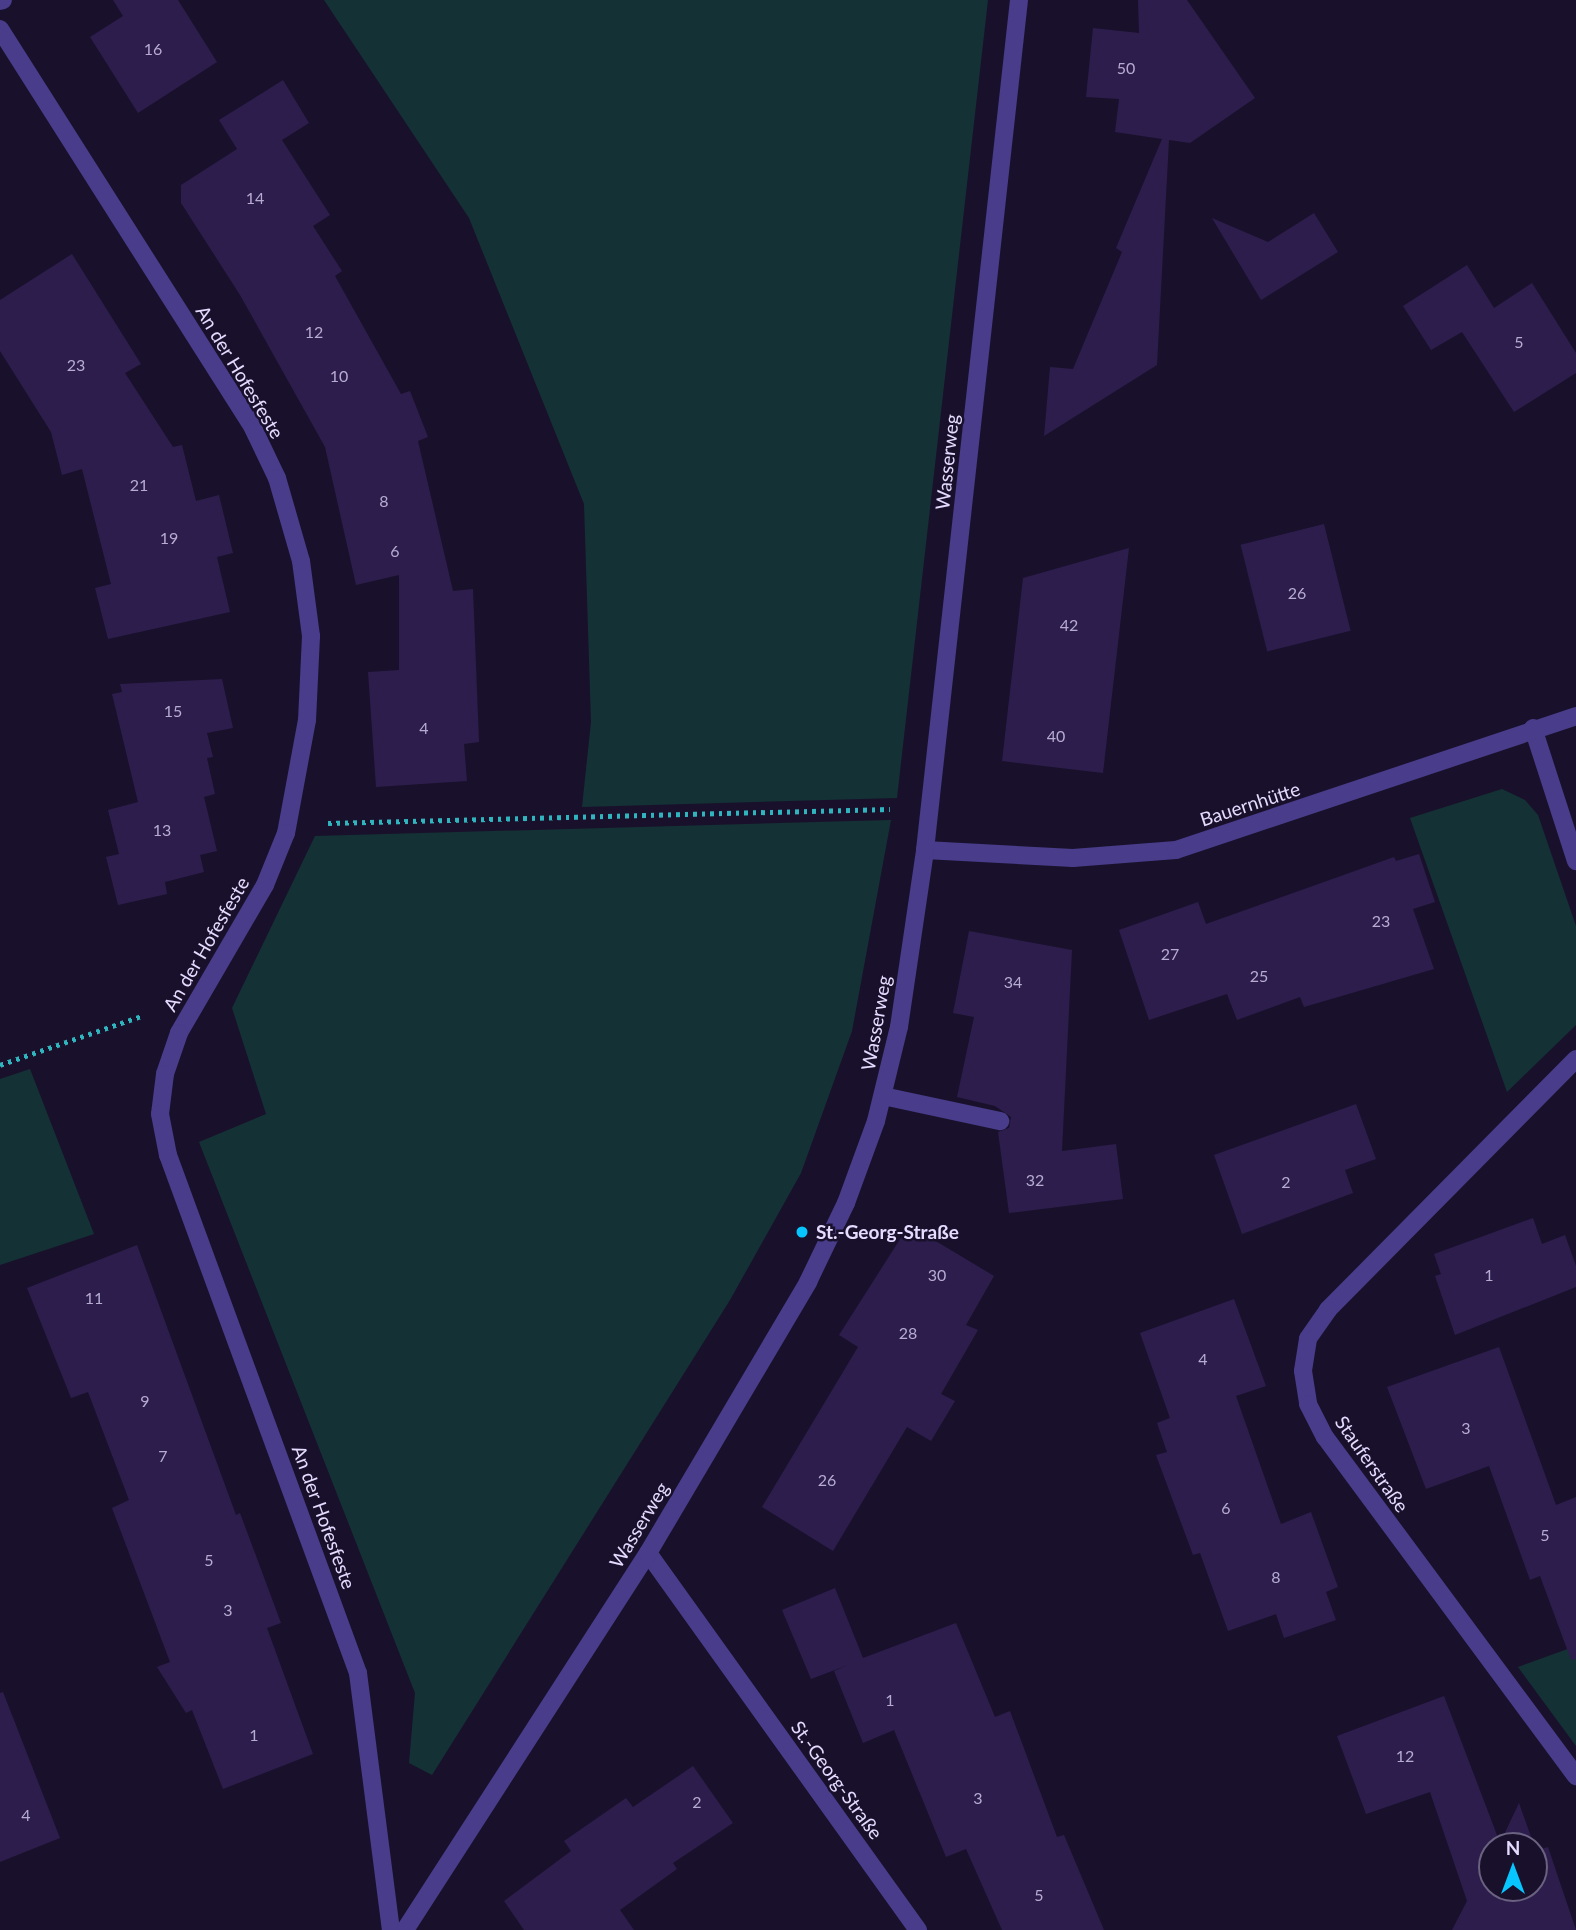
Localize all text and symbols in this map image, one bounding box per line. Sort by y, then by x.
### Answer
house number: 16 [144,39,162,59]
house number: 50 [1117,58,1135,78]
house number: 14 [246,188,264,208]
street label: An der Hofesfeste [191,301,289,443]
house number: 12 [305,322,323,342]
house number: 5 [1514,332,1524,352]
house number: 23 [67,355,85,375]
house number: 10 [330,366,348,386]
street label: Wasserweg [931,413,963,511]
house number: 21 [130,475,148,495]
house number: 8 [379,491,389,511]
house number: 19 [160,528,178,548]
house number: 6 [390,541,400,561]
house number: 26 [1288,583,1306,603]
house number: 42 [1060,615,1078,635]
house number: 15 [164,701,182,721]
house number: 4 [419,718,429,738]
house number: 40 [1047,726,1065,746]
street label: Bauernhütte [1197,777,1303,831]
house number: 13 [153,820,171,840]
street label: An der Hofesfeste [158,873,254,1015]
house number: 23 [1372,911,1390,931]
house number: 27 [1161,944,1179,964]
house number: 25 [1250,966,1268,986]
house number: 34 [1004,972,1022,992]
street label: Wasserweg [856,974,896,1072]
house number: 32 [1026,1170,1044,1190]
house number: 2 [1281,1172,1291,1192]
place label: St.-Georg-Straße [816,1221,959,1243]
marker: St.-Georg-Straße [794,1224,810,1240]
house number: 30 [928,1265,946,1285]
house number: 1 [1484,1265,1494,1285]
house number: 11 [85,1288,103,1308]
house number: 28 [899,1323,917,1343]
house number: 4 [1198,1349,1208,1369]
house number: 9 [140,1391,150,1411]
street label: Stauferstraße [1330,1411,1414,1517]
house number: 3 [1461,1418,1471,1438]
street label: An der Hofesfeste [287,1442,361,1592]
house number: 7 [158,1446,168,1466]
house number: 26 [818,1470,836,1490]
street label: Wasserweg [604,1478,674,1572]
house number: 6 [1221,1498,1231,1518]
house number: 5 [1540,1525,1550,1545]
house number: 5 [204,1550,214,1570]
house number: 8 [1271,1567,1281,1587]
house number: 3 [223,1600,233,1620]
house number: 1 [885,1690,895,1710]
street label: St.-Georg-Straße [787,1717,887,1843]
house number: 1 [249,1725,259,1745]
house number: 12 [1396,1746,1414,1766]
house number: 3 [973,1788,983,1808]
house number: 2 [692,1792,702,1812]
house number: 4 [21,1805,31,1825]
north arrow [1478,1832,1548,1902]
text: N [1506,1836,1520,1859]
house number: 5 [1034,1885,1044,1905]

